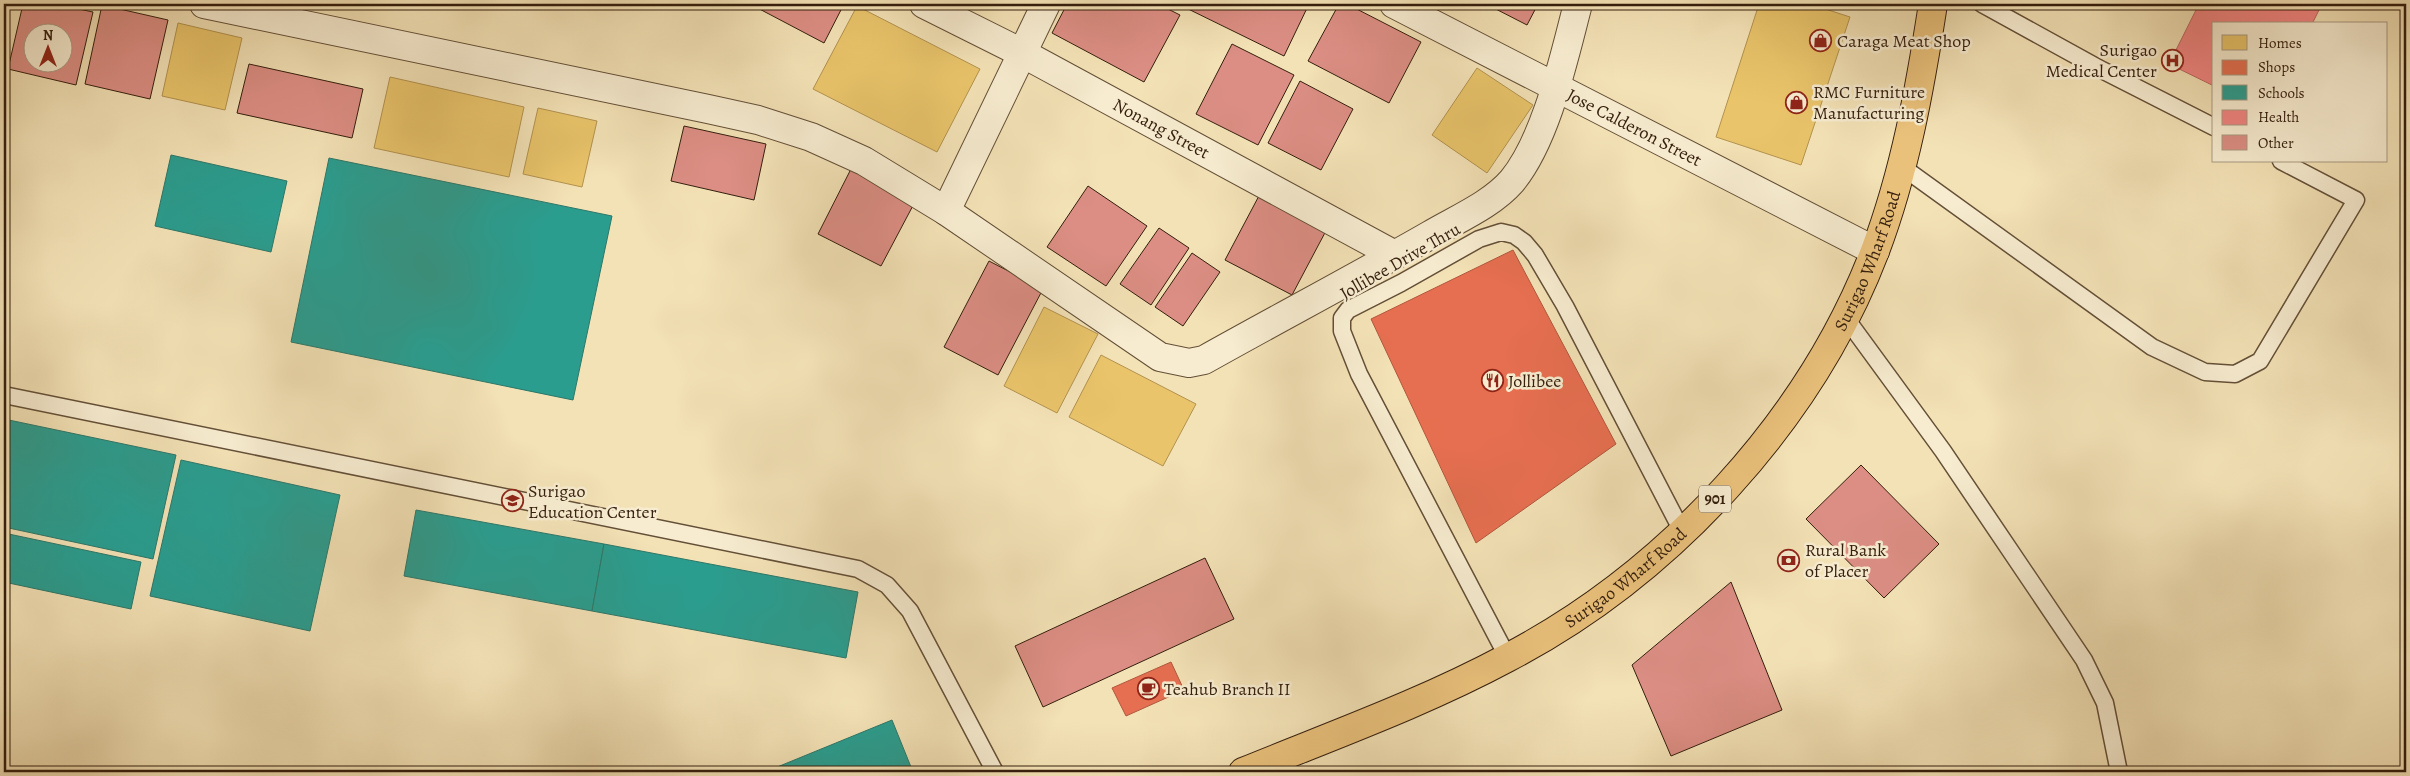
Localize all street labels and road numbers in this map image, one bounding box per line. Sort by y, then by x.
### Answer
street label: Jose Calderon Street [1563,83,1706,172]
street label: Nonang Street [1109,93,1214,164]
street label: Surigao Wharf Road [1828,188,1906,335]
street label: Jollibee Drive Thru [1335,217,1465,305]
road number: 901 [1699,486,1731,512]
street label: Surigao Wharf Road [1560,522,1692,634]

